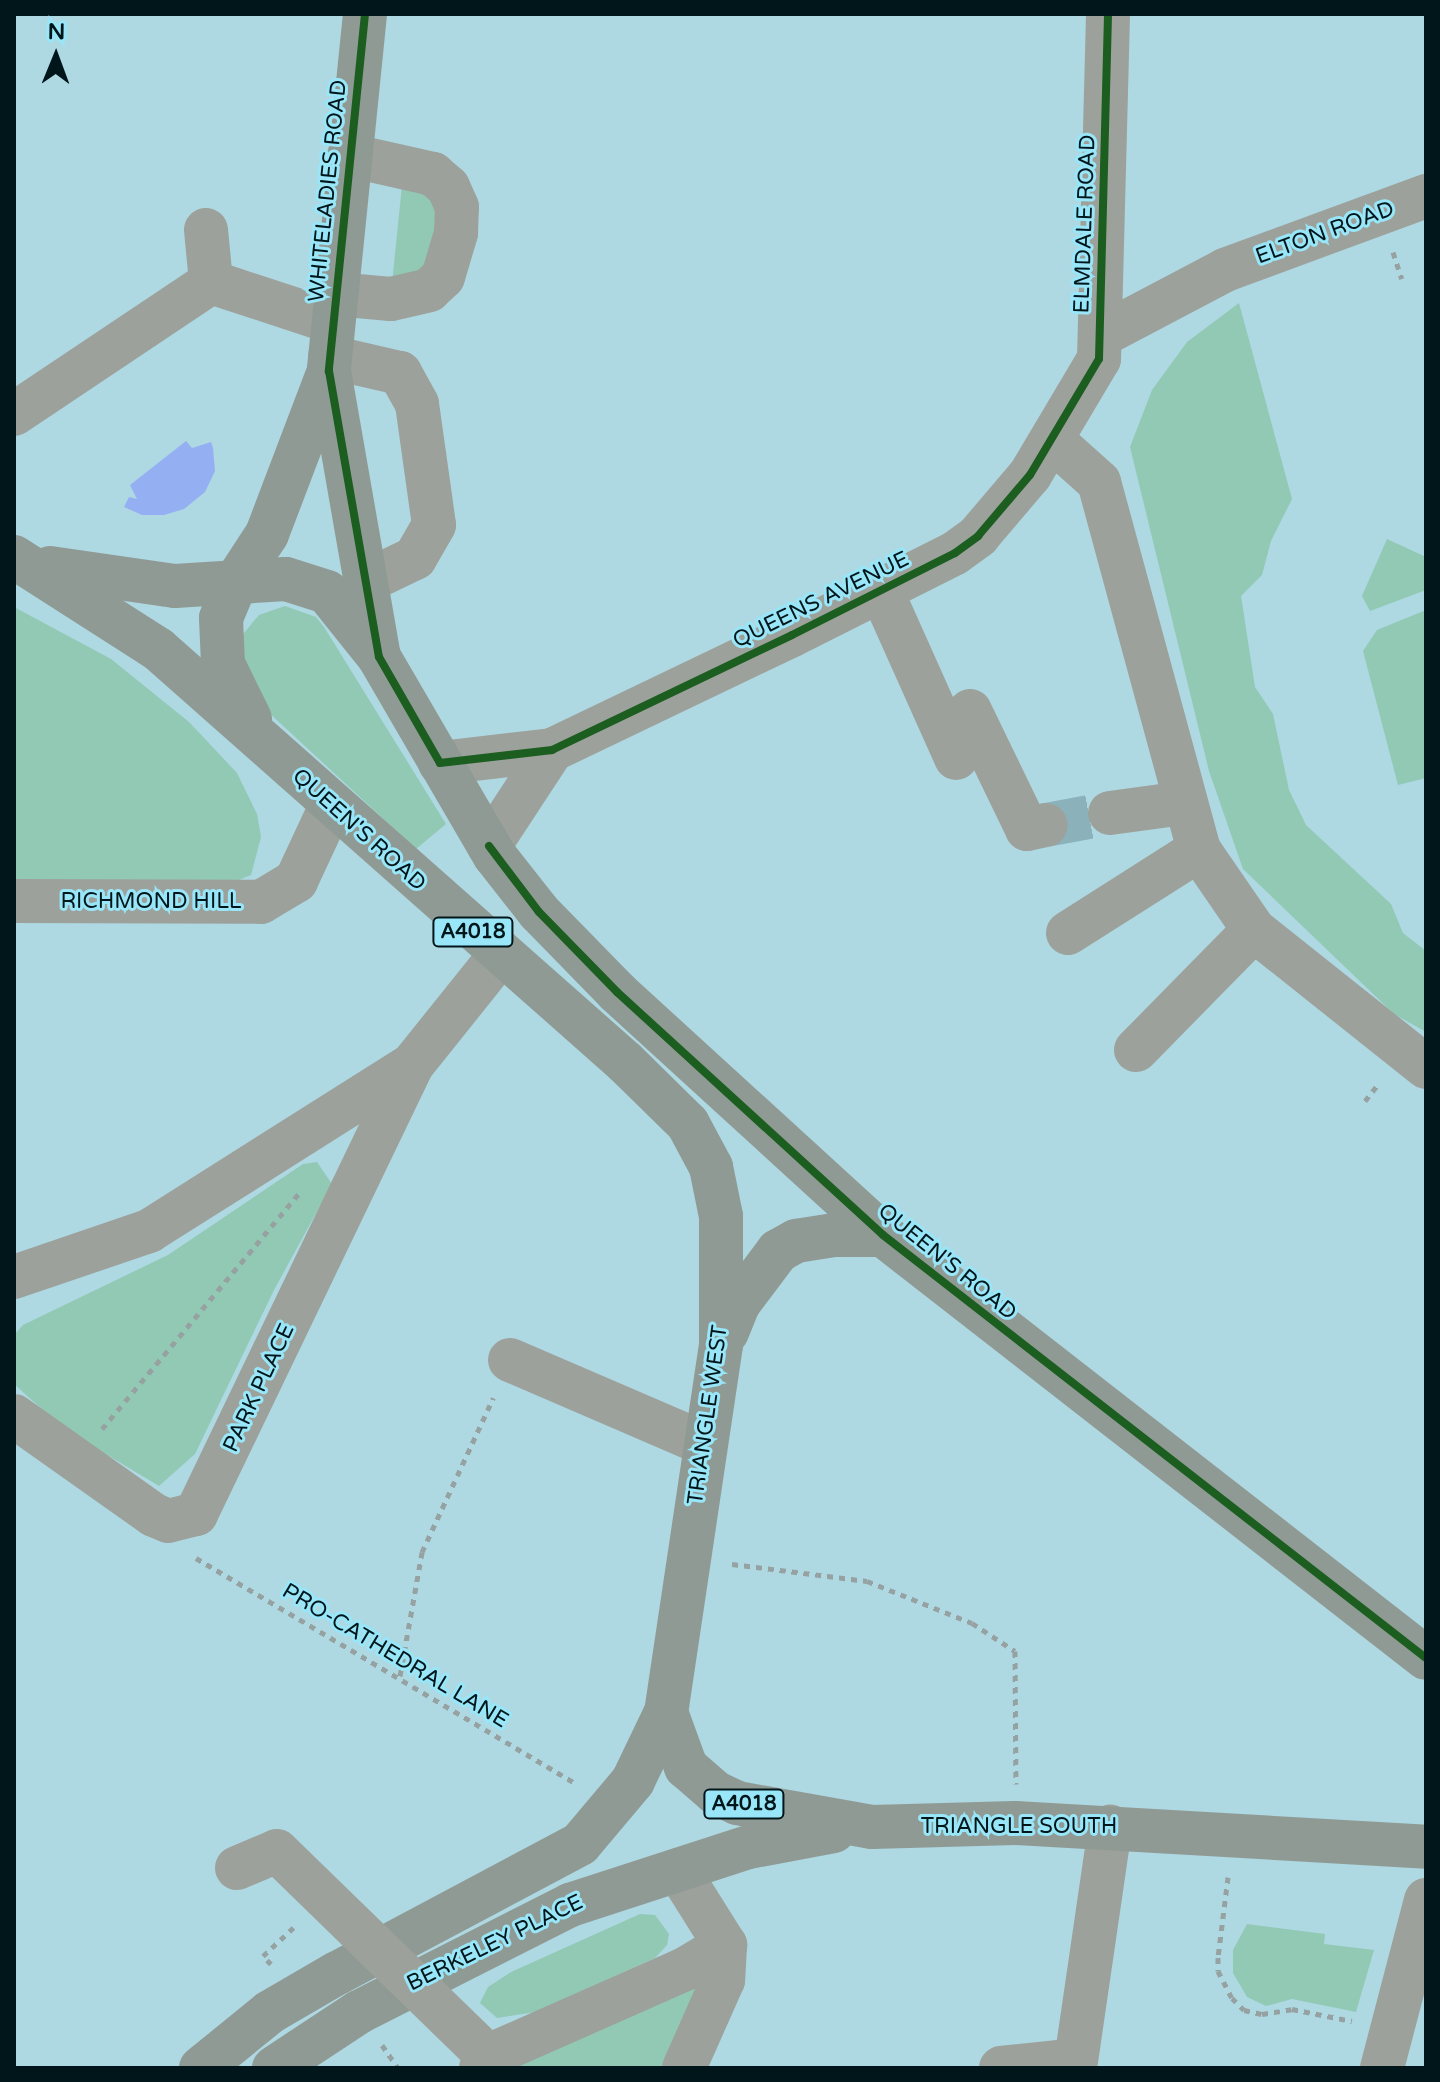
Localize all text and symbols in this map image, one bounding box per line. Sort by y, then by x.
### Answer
north arrow [16,16,96,96]
text: N [47,19,65,45]
street label: WHITELADIES ROAD [303,79,353,303]
street label: ELMDALE ROAD [1069,134,1101,314]
street label: ELTON ROAD [1252,196,1398,270]
street label: QUEENS AVENUE [729,546,913,654]
street label: QUEEN'S ROAD [287,763,431,897]
street label: RICHMOND HILL [60,889,242,915]
road number: A4018 [431,916,515,948]
street label: QUEEN'S ROAD [872,1198,1022,1326]
street label: PARK PLACE [218,1320,300,1456]
street label: TRIANGLE WEST [682,1324,734,1506]
street label: PRO-CATHEDRAL LANE [277,1578,513,1734]
road number: A4018 [702,1788,786,1820]
street label: TRIANGLE SOUTH [921,1814,1117,1840]
street label: BERKELEY PLACE [403,1889,587,1997]

